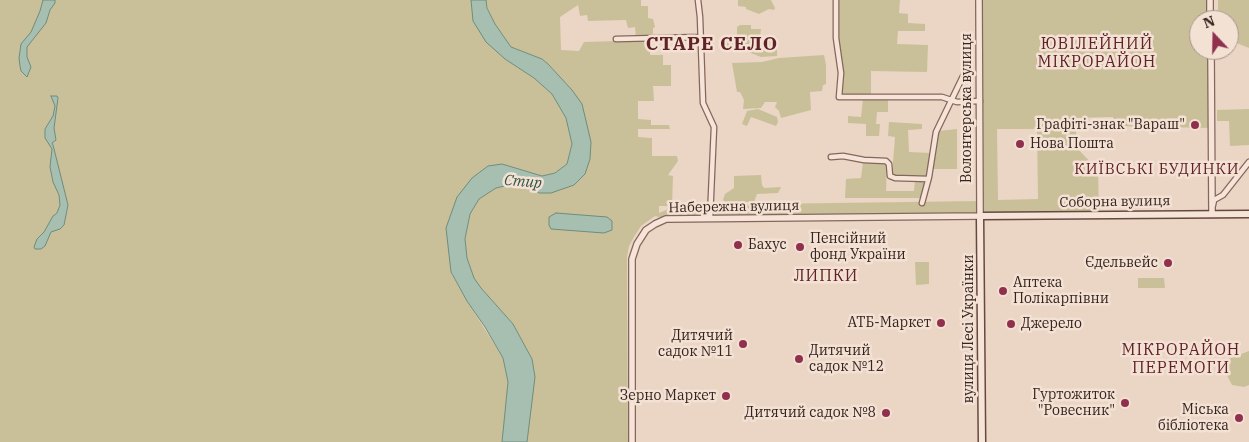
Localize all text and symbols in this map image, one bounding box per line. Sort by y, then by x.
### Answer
north arrow [1189,10,1239,60]
text: N [1201,12,1217,32]
street label: Волонтерська вулиця [959,33,975,183]
district label: СТАРЕ СЕЛО [645,34,779,56]
district label: ЮВІЛЕЙНИЙ МІКРОРАЙОН [1036,34,1158,72]
place label: Графіті-знак "Вараш" [1036,117,1185,133]
marker: Графіті-знак "Вараш" [1189,119,1201,131]
place label: Нова Пошта [1030,136,1114,152]
marker: Нова Пошта [1014,138,1026,150]
district label: КИЇВСЬКІ БУДИНКИ [1072,161,1242,179]
water label: Стир [503,171,543,193]
street label: Соборна вулиця [1059,193,1171,211]
street label: Набережна вулиця [668,197,800,217]
place label: Пенсійний фонд України [810,231,906,264]
place label: Бахус [748,237,787,253]
marker: Бахус [732,239,744,251]
marker: Пенсійний фонд України [794,241,806,253]
street label: вулиця Лесі Українки [961,255,977,403]
place label: Єдельвейс [1085,255,1158,271]
marker: Єдельвейс [1162,257,1174,269]
district label: ЛИПКИ [793,266,859,286]
place label: Аптека Полікарпівни [1013,275,1109,308]
marker: Аптека Полікарпівни [997,285,1009,297]
place label: АТБ-Маркет [847,315,931,331]
place label: Джерело [1021,316,1082,332]
marker: АТБ-Маркет [935,317,947,329]
marker: Джерело [1005,318,1017,330]
place label: Дитячий садок №11 [658,328,733,361]
marker: Дитячий садок №11 [737,338,749,350]
district label: МІКРОРАЙОН ПЕРЕМОГИ [1120,340,1242,378]
place label: Дитячий садок №12 [809,343,884,376]
marker: Дитячий садок №12 [793,353,805,365]
place label: Гуртожиток "Ровесник" [1032,387,1115,420]
place label: Зерно Маркет [620,388,716,404]
marker: Зерно Маркет [720,390,732,402]
marker: Гуртожиток "Ровесник" [1119,397,1131,409]
place label: Міська бібліотека [1158,402,1229,434]
place label: Дитячий садок №8 [745,405,876,421]
marker: Дитячий садок №8 [880,407,892,419]
marker: Міська бібліотека [1233,412,1245,424]

